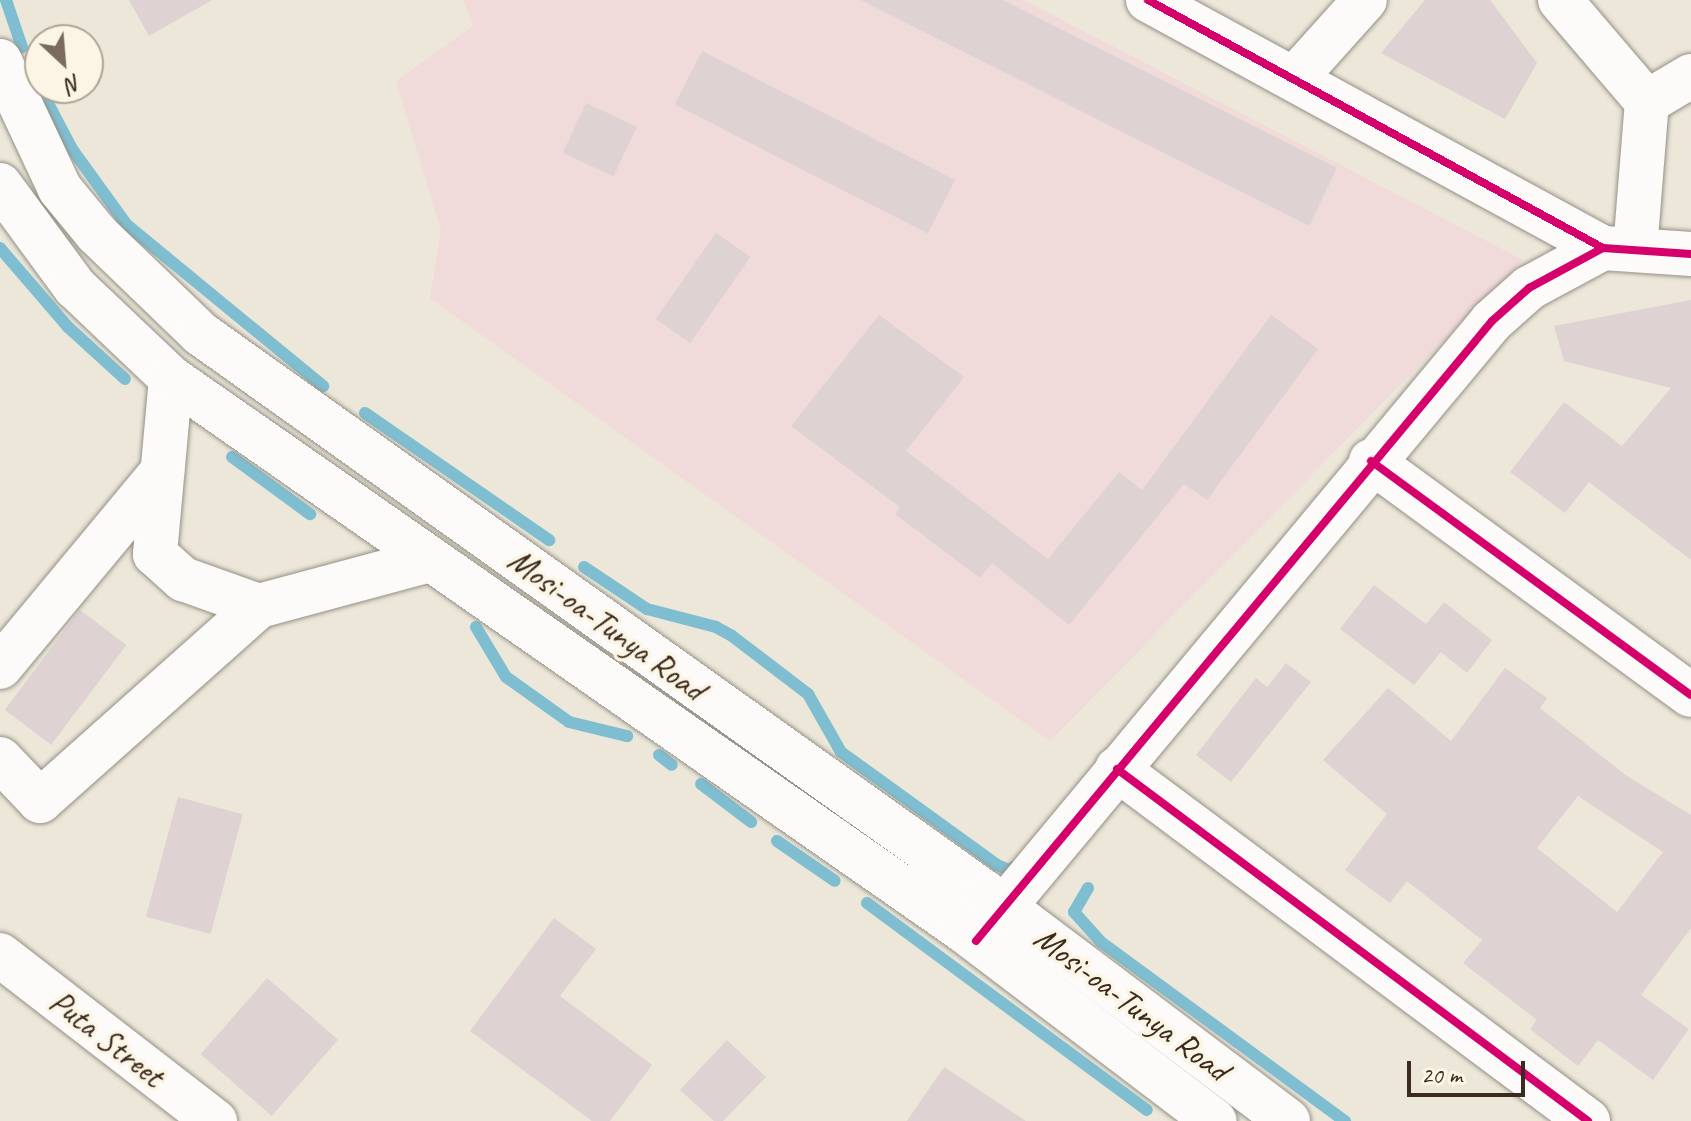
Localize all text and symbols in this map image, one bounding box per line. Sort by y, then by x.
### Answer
north arrow [24,24,104,104]
text: N [61,68,86,99]
street label: Mosi-oa-Tunya Road [501,539,713,709]
street label: Mosi-oa-Tunya Road [1027,917,1237,1089]
street label: Puta Street [41,981,173,1095]
scale bar [1411,1045,1529,1095]
text: 20 m [1421,1060,1462,1090]

